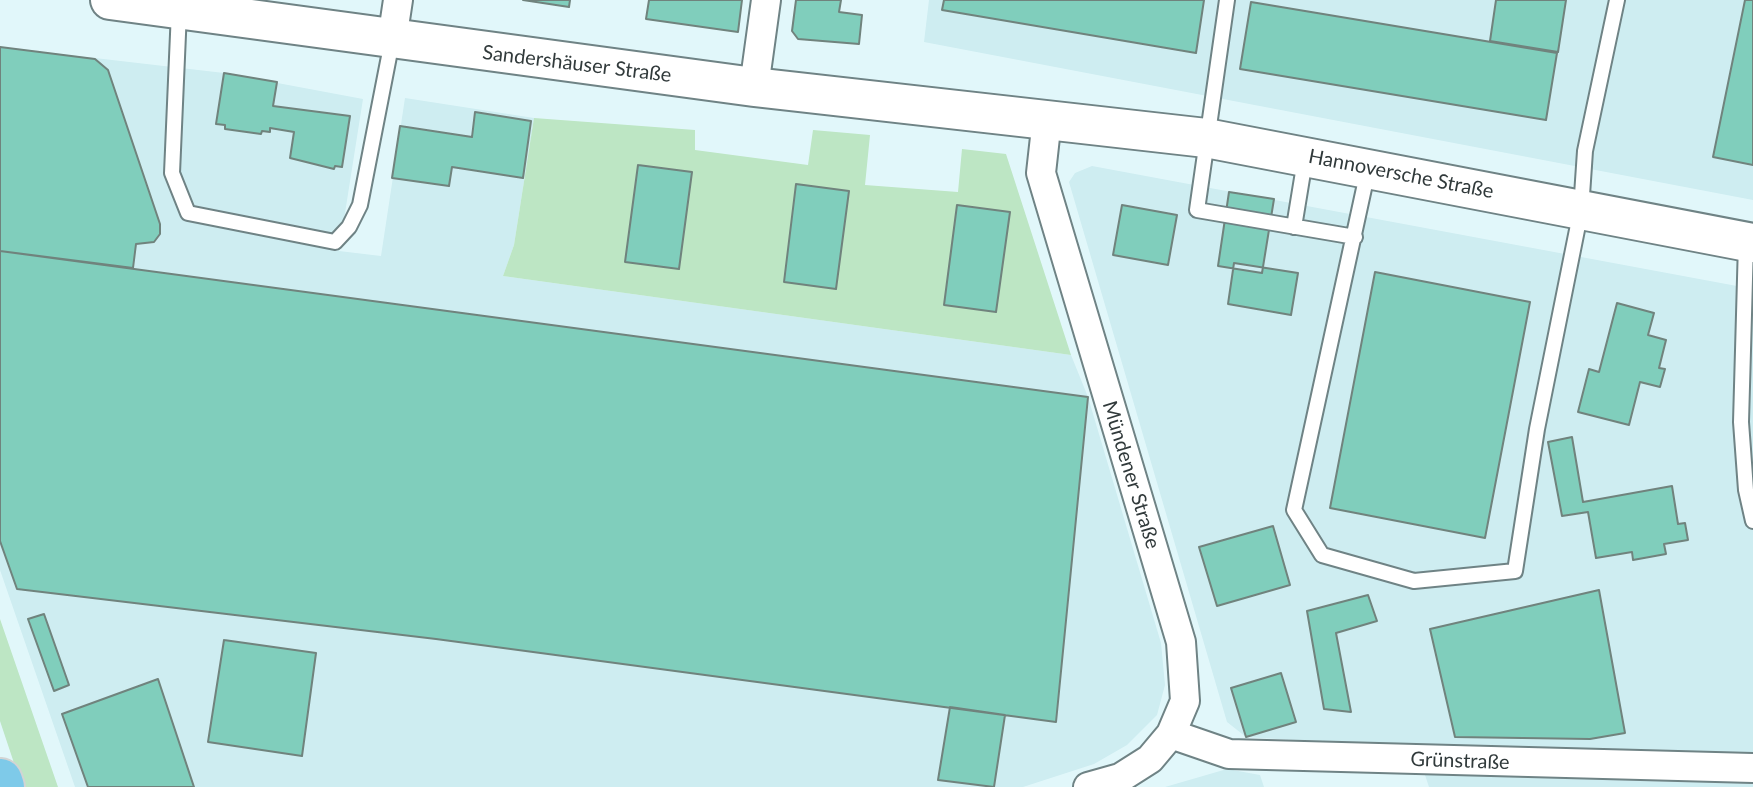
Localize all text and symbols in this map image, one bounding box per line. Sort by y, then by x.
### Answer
street label: Sandershäuser Straße [481,41,673,87]
street label: Hannoversche Straße [1306,144,1496,204]
street label: Mündener Straße [1097,398,1165,552]
street label: Grünstraße [1410,747,1510,775]

